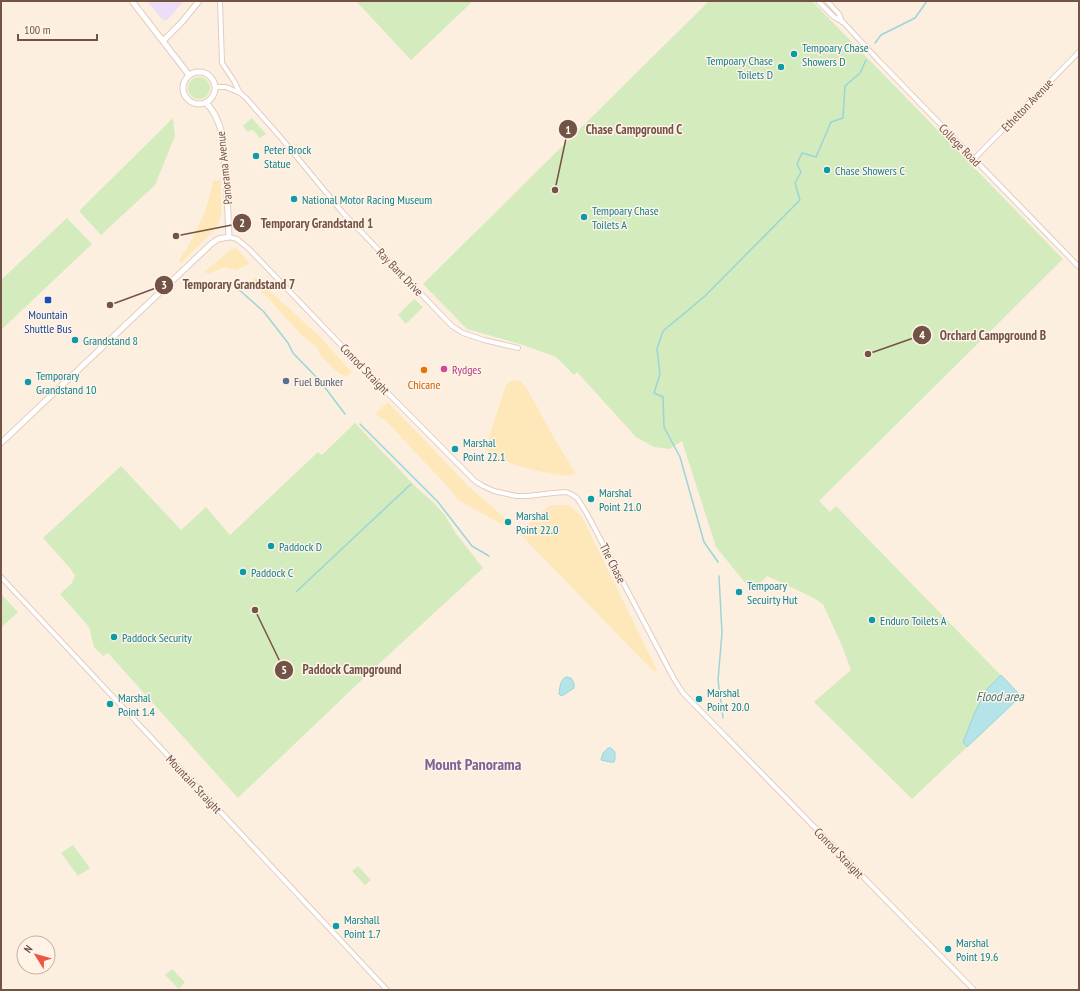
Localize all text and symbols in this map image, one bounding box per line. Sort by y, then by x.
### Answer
scale bar [18,16,97,42]
text: 100 m [24,22,51,37]
place label: Tempoary Chase Showers D [802,40,869,69]
marker: Tempoary Chase Showers D [789,49,799,59]
place label: Tempoary Chase Toilets D [706,53,773,82]
marker: Tempoary Chase Toilets D [776,62,786,72]
street label: Ethelton Avenue [998,75,1056,135]
callout: Chase Campground C [558,117,691,142]
street label: College Road [936,120,984,170]
text: Chase Campground C [586,121,682,138]
text: 1 [565,122,571,137]
street label: Panorama Avenue [213,131,235,205]
place label: Peter Brock Statue [264,142,311,171]
marker: Peter Brock Statue [251,151,261,161]
place label: Chase Showers C [835,163,905,178]
marker: Chase Showers C [822,165,832,175]
place label: National Motor Racing Museum [302,192,432,207]
marker: National Motor Racing Museum [289,194,299,204]
place label: Tempoary Chase Toilets A [592,203,659,232]
callout: Temporary Grandstand 1 [232,211,381,236]
marker: Tempoary Chase Toilets A [579,212,589,222]
text: 2 [239,215,245,230]
text: Temporary Grandstand 1 [261,215,373,232]
street label: Ray Bant Drive [374,245,426,299]
callout: Temporary Grandstand 7 [154,272,303,297]
text: Temporary Grandstand 7 [183,276,295,293]
text: 3 [161,277,167,292]
marker: Mountain Shuttle Bus [43,295,53,305]
place label: Mountain Shuttle Bus [24,307,72,336]
callout: Orchard Campground B [912,323,1054,348]
text: 4 [919,327,925,342]
text: Orchard Campground B [940,327,1046,344]
place label: Grandstand 8 [83,333,138,348]
marker: Grandstand 8 [70,335,80,345]
street label: Conrod Straight [337,341,393,398]
place label: Rydges [452,362,481,377]
marker: Rydges [439,364,449,374]
marker: Chicane [419,365,429,375]
place label: Temporary Grandstand 10 [36,368,96,397]
place label: Fuel Bunker [294,374,344,389]
marker: Fuel Bunker [281,376,291,386]
marker: Temporary Grandstand 10 [23,377,33,387]
place label: Chicane [408,377,440,392]
place label: Marshal Point 22.1 [463,435,505,464]
marker: Marshal Point 22.1 [450,444,460,454]
place label: Marshal Point 21.0 [599,485,641,514]
marker: Marshal Point 21.0 [586,494,596,504]
place label: Marshal Point 22.0 [516,508,558,537]
marker: Marshal Point 22.0 [503,517,513,527]
place label: Paddock D [279,539,322,554]
marker: Paddock D [266,541,276,551]
street label: The Chase [597,541,629,585]
place label: Paddock C [251,565,294,580]
marker: Paddock C [238,567,248,577]
place label: Tempoary Secuirty Hut [747,578,798,607]
marker: Tempoary Secuirty Hut [734,587,744,597]
place label: Enduro Toilets A [880,613,947,628]
marker: Enduro Toilets A [867,615,877,625]
place label: Paddock Security [122,630,192,645]
marker: Paddock Security [109,632,119,642]
callout: Paddock Campground [274,657,410,682]
text: Paddock Campground [302,661,402,678]
text: 5 [281,662,287,677]
place label: Marshal Point 20.0 [707,685,749,714]
water label: Flood area [976,688,1024,705]
place label: Marshal Point 1.4 [118,690,156,719]
marker: Marshal Point 20.0 [694,694,704,704]
marker: Marshal Point 1.4 [105,699,115,709]
street label: Mountain Straight [163,752,225,817]
district label: Mount Panorama [425,754,522,774]
street label: Conrod Straight [811,825,867,882]
place label: Marshall Point 1.7 [344,912,381,941]
marker: Marshall Point 1.7 [331,921,341,931]
north arrow [16,935,56,975]
place label: Marshal Point 19.6 [956,935,998,964]
text: N [21,942,35,956]
marker: Marshal Point 19.6 [943,944,953,954]

